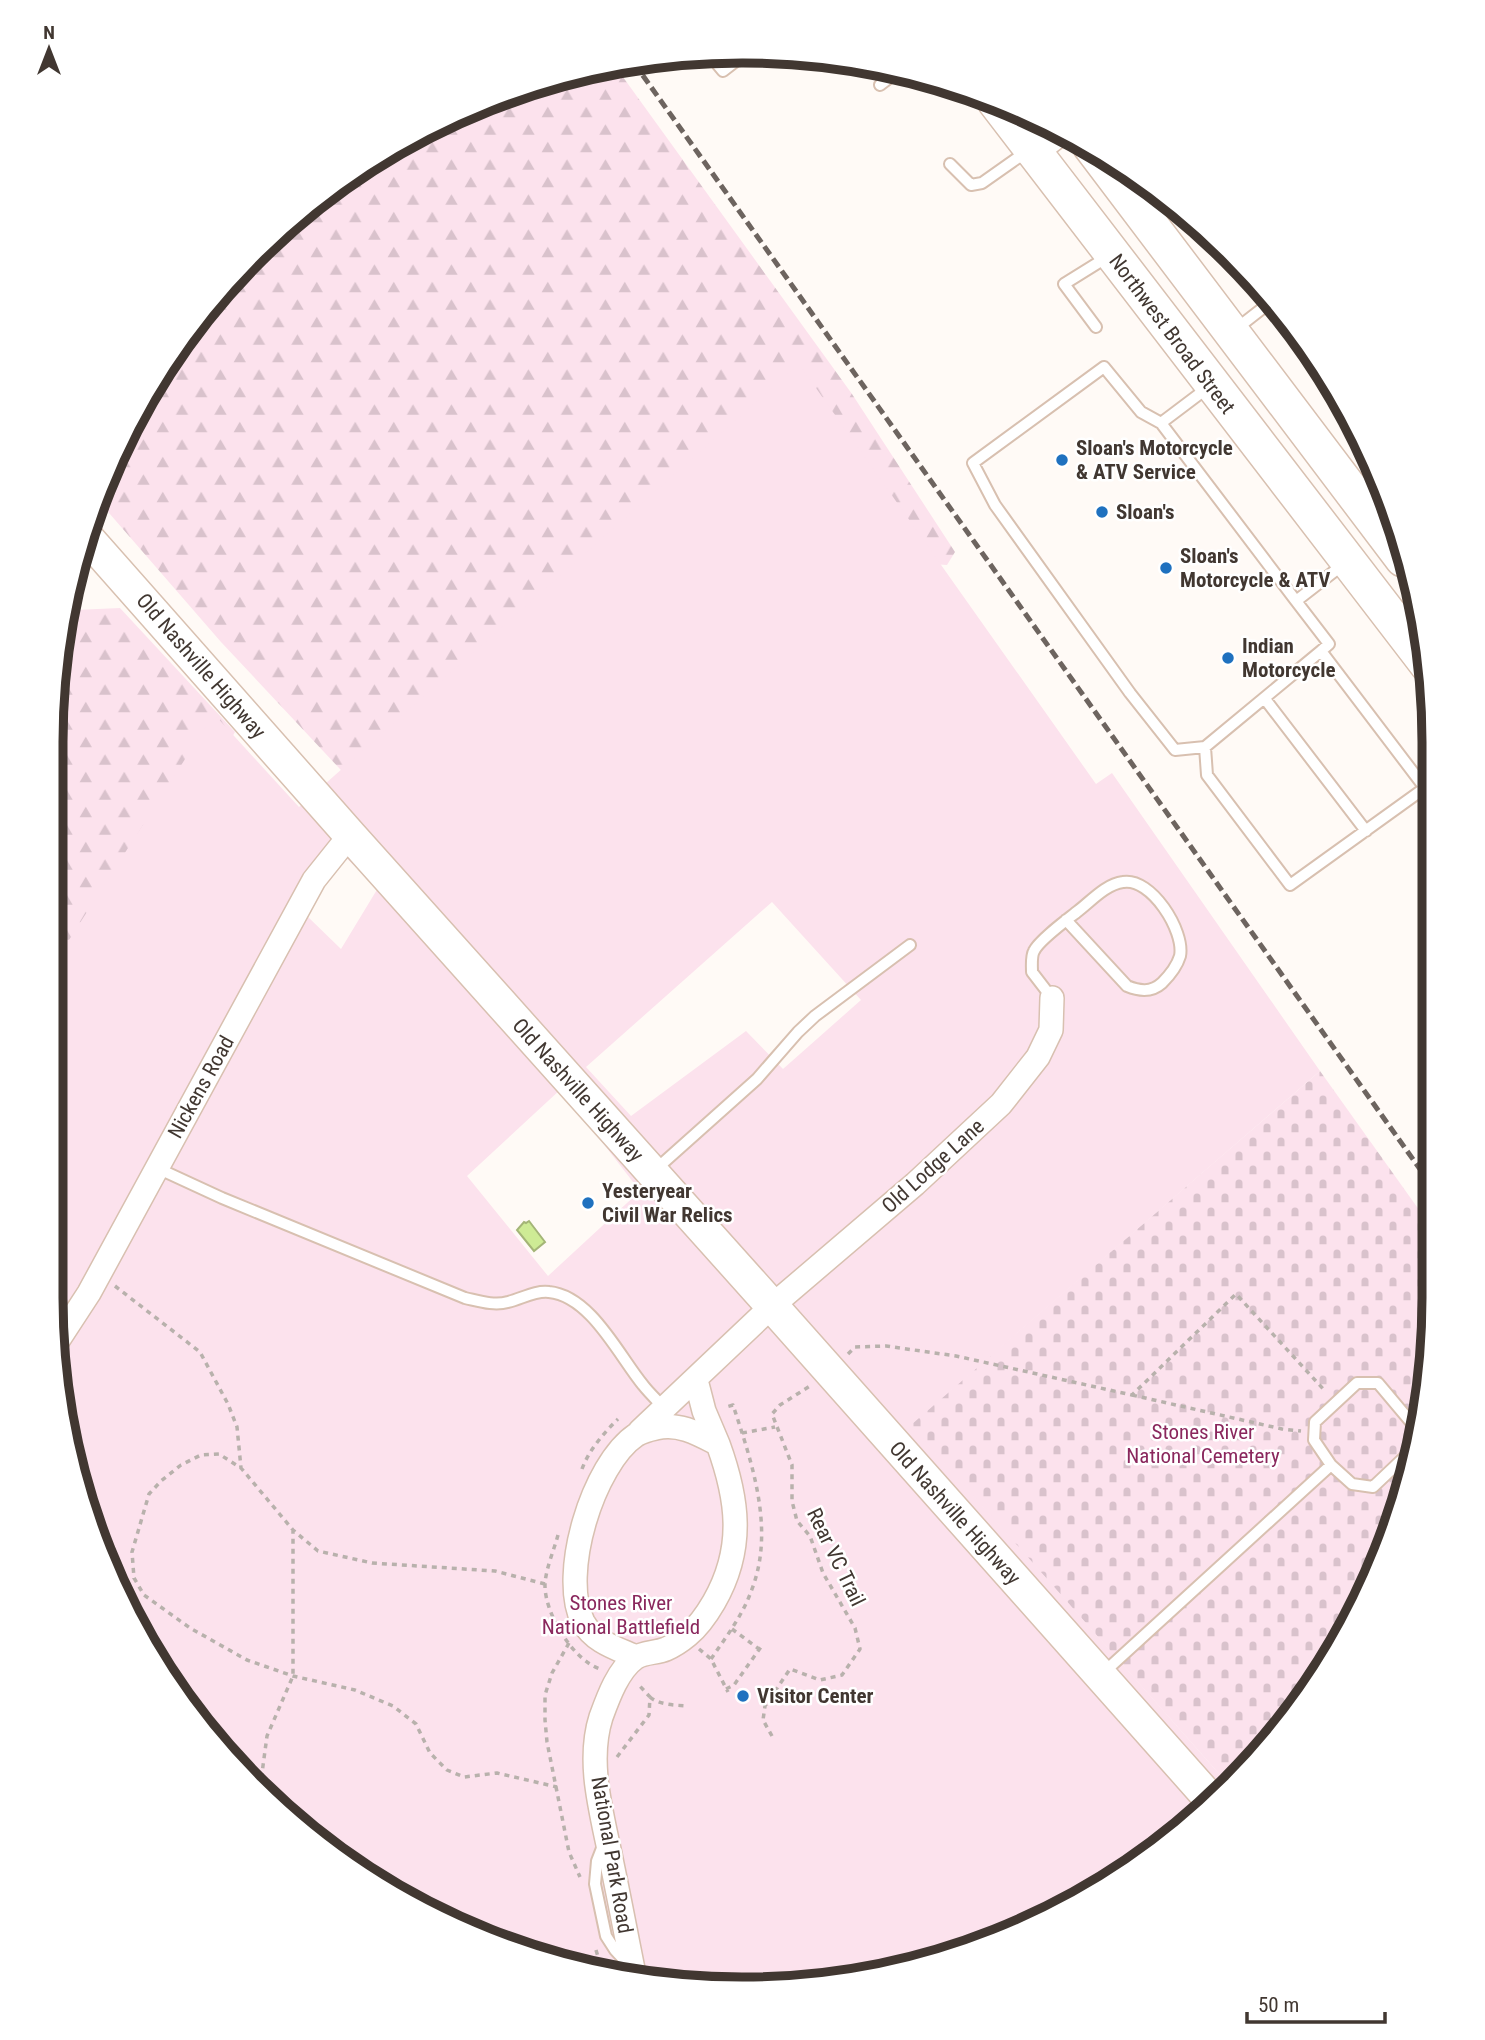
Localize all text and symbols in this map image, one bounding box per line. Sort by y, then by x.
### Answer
north arrow [14,14,84,84]
text: N [43,21,55,44]
street label: Northwest Broad Street [1104,249,1240,419]
place label: Sloan's Motorcycle & ATV Service [1076,436,1233,484]
marker: Sloan's Motorcycle & ATV Service [1054,452,1070,468]
place label: Sloan's [1116,500,1174,524]
marker: Sloan's [1094,504,1110,520]
place label: Sloan's Motorcycle & ATV [1180,544,1330,592]
marker: Sloan's Motorcycle & ATV [1158,560,1174,576]
street label: Old Nashville Highway [132,589,271,744]
place label: Indian Motorcycle [1242,634,1336,682]
marker: Indian Motorcycle [1220,650,1236,666]
street label: Old Nashville Highway [507,1014,649,1167]
street label: Nickens Road [163,1032,239,1142]
street label: Old Lodge Lane [877,1114,989,1218]
place label: Yesteryear Civil War Relics [602,1179,733,1227]
marker: Yesteryear Civil War Relics [580,1195,596,1211]
park label: Stones River National Cemetery [1126,1420,1280,1468]
street label: Old Nashville Highway [884,1437,1026,1590]
street label: Rear VC Trail [802,1504,870,1610]
park label: Stones River National Battlefield [542,1591,700,1639]
place label: Visitor Center [757,1684,873,1708]
marker: Visitor Center [735,1688,751,1704]
street label: National Park Road [586,1775,638,1935]
scale bar [1247,1980,1385,2024]
text: 50 m [1258,1993,1299,2017]

